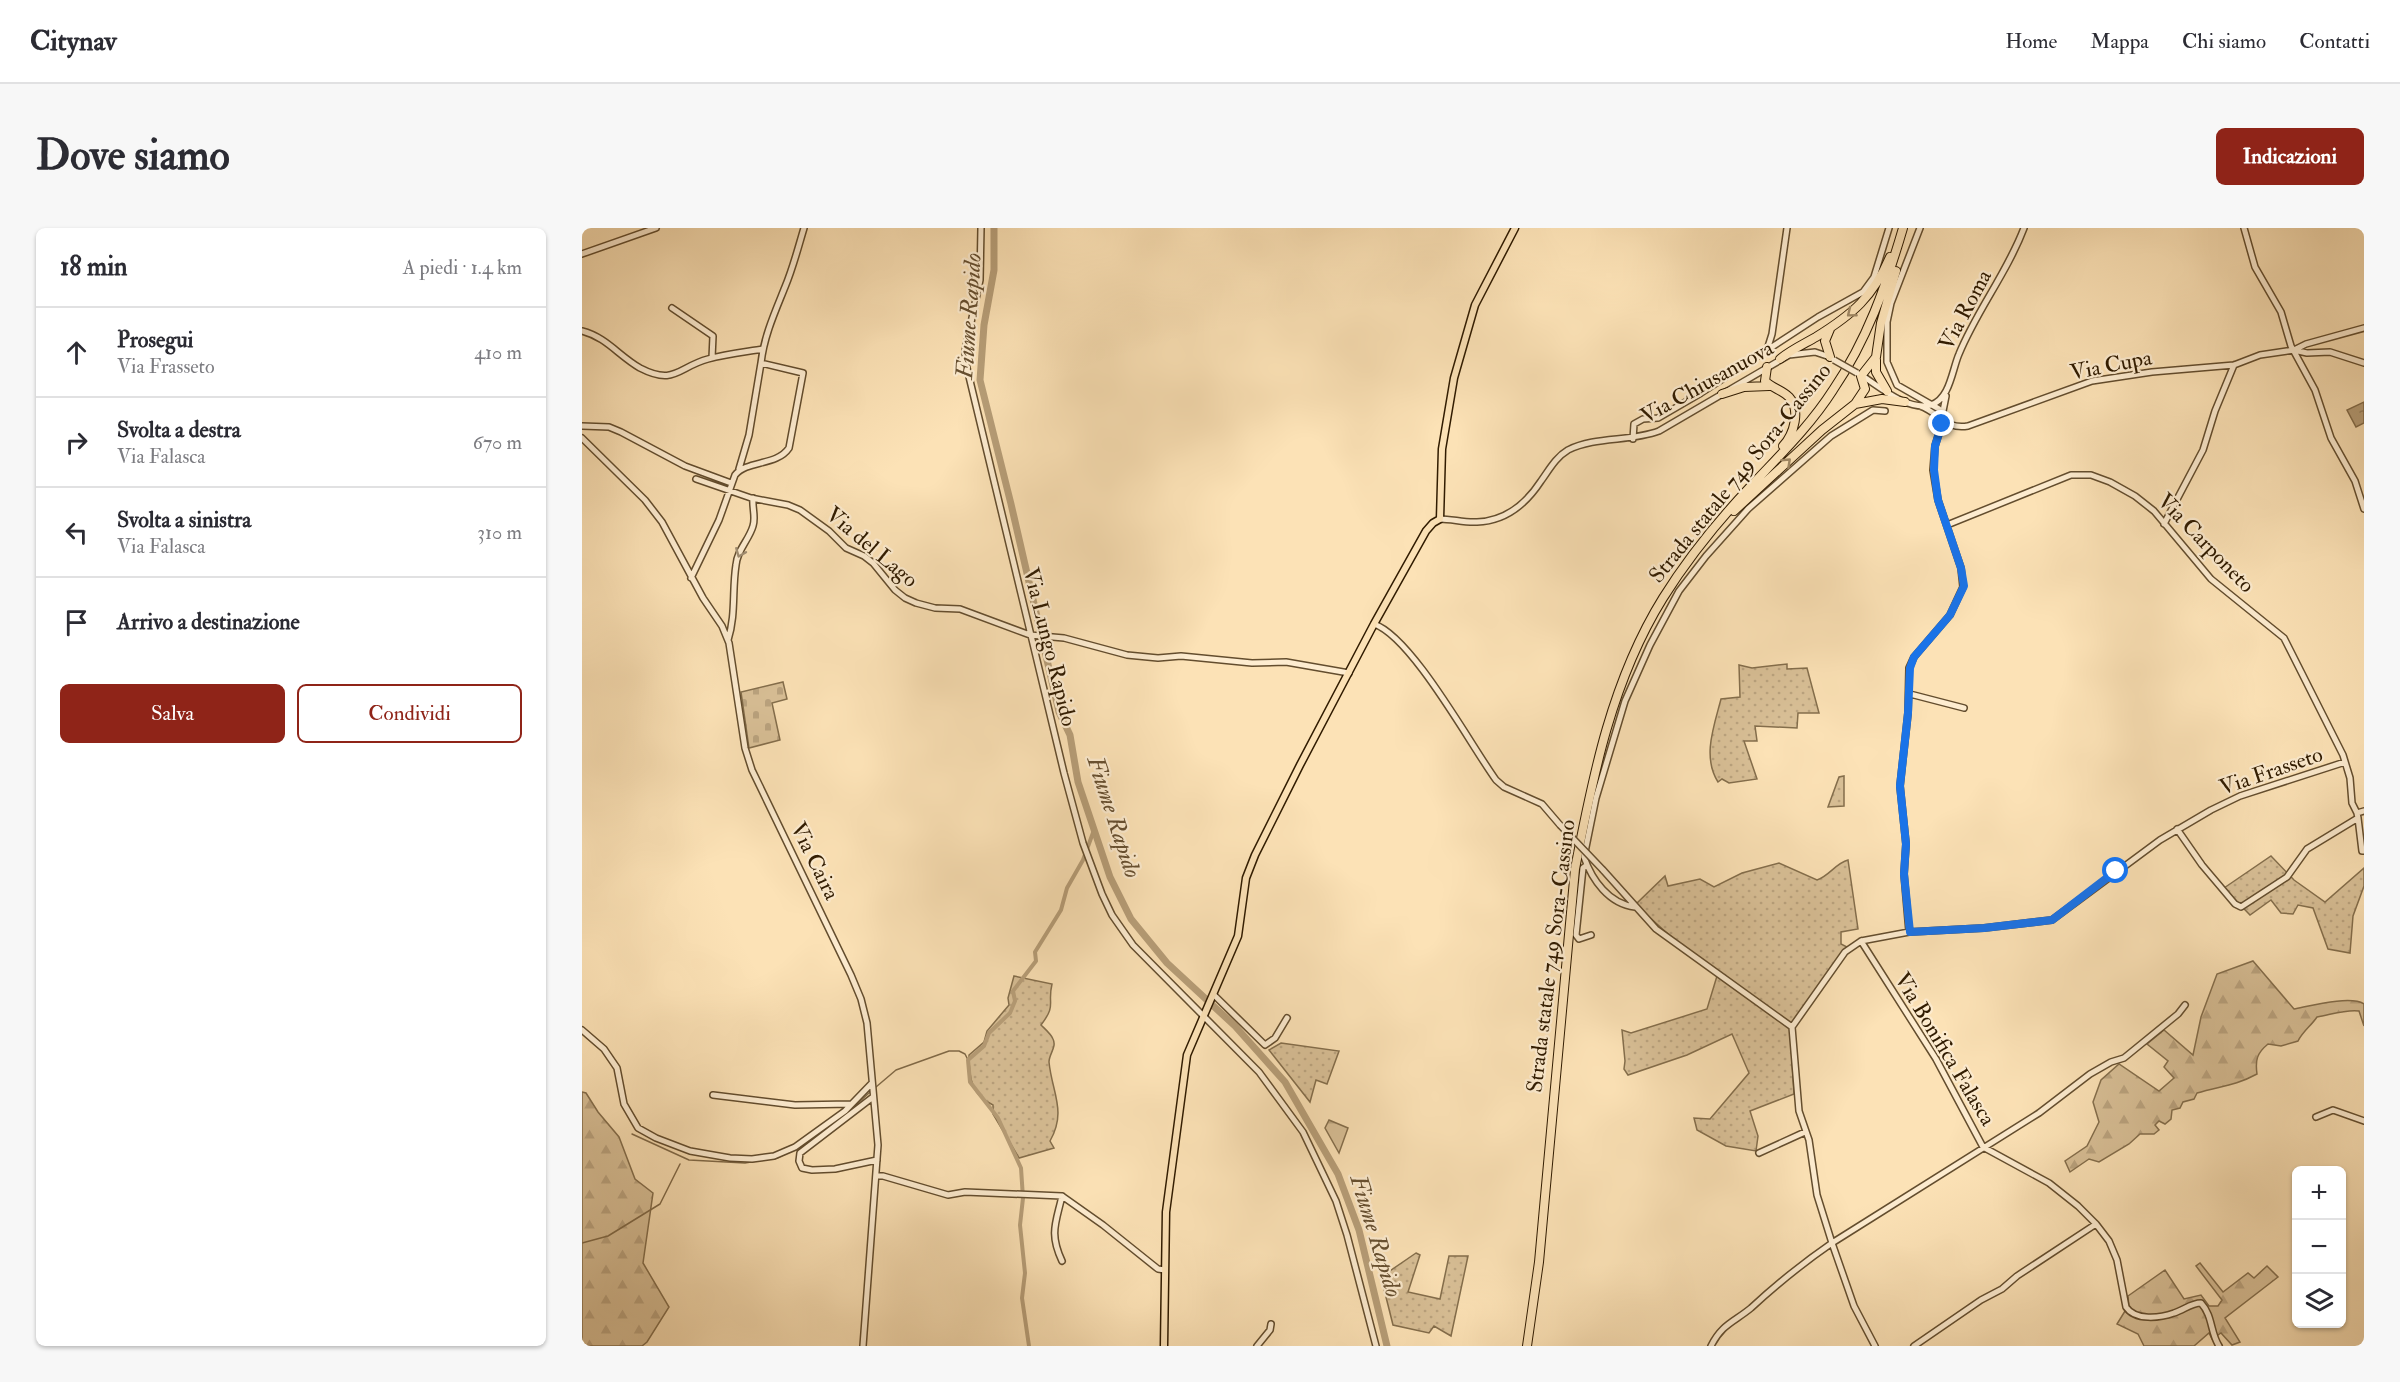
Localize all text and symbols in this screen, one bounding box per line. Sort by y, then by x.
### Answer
text: Citynav [30,24,117,59]
text: Home [2005,28,2057,55]
text: Mappa [2090,28,2149,55]
text: Chi siamo [2182,28,2266,55]
text: Contatti [2299,28,2370,55]
button: Indicazioni [2216,128,2364,185]
text: Dove siamo [36,130,230,182]
text: 18 min [60,251,127,283]
water label: Fiume Rapido [949,252,989,381]
text: A piedi · 1.4 km [403,255,522,280]
street label: Via Roma [1932,264,1998,355]
one-way arrow [1847,306,1858,317]
text: Prosegui [117,326,193,354]
street label: Via Chiusanuova [1636,333,1779,430]
icon: ahead [60,336,93,369]
text: 410 m [474,340,522,365]
street label: Via Cupa [2068,343,2155,388]
text: Via Frasseto [117,354,215,379]
street label: Strada statale 749 Sora-Cassino [1643,357,1837,589]
route end [1928,410,1954,436]
text: Svolta a destra [117,416,241,444]
icon: right [60,426,93,459]
text: 670 m [473,430,522,455]
text: Via Falasca [117,444,206,469]
one-way arrow [1781,458,1791,469]
street label: Via Carponeto [2151,487,2261,600]
street label: Via del Lago [820,500,924,594]
text: Svolta a sinistra [117,506,251,534]
icon: left [60,516,93,549]
text: 310 m [477,520,522,545]
text: Via Falasca [117,534,206,559]
one-way arrow [735,547,747,558]
street label: Via Lungo Rapido [1016,565,1083,730]
icon: arrive [60,606,93,639]
text: Arrivo a destinazione [117,608,300,636]
button: Salva [60,684,285,743]
button: Condividi [297,684,522,743]
street label: Via Frasseto [2216,740,2326,802]
water label: Fiume Rapido [1079,751,1148,882]
street label: Via Caira [784,817,846,905]
street label: Strada statale 749 Sora-Cassino [1520,818,1582,1094]
route start [2102,857,2128,883]
street label: Via Bonifica Falasca [1888,967,2002,1132]
map controls [2292,1166,2346,1328]
button: + [2292,1166,2346,1220]
water label: Fiume Rapido [1342,1170,1409,1301]
button: − [2292,1220,2346,1274]
button: layers [2292,1274,2346,1328]

